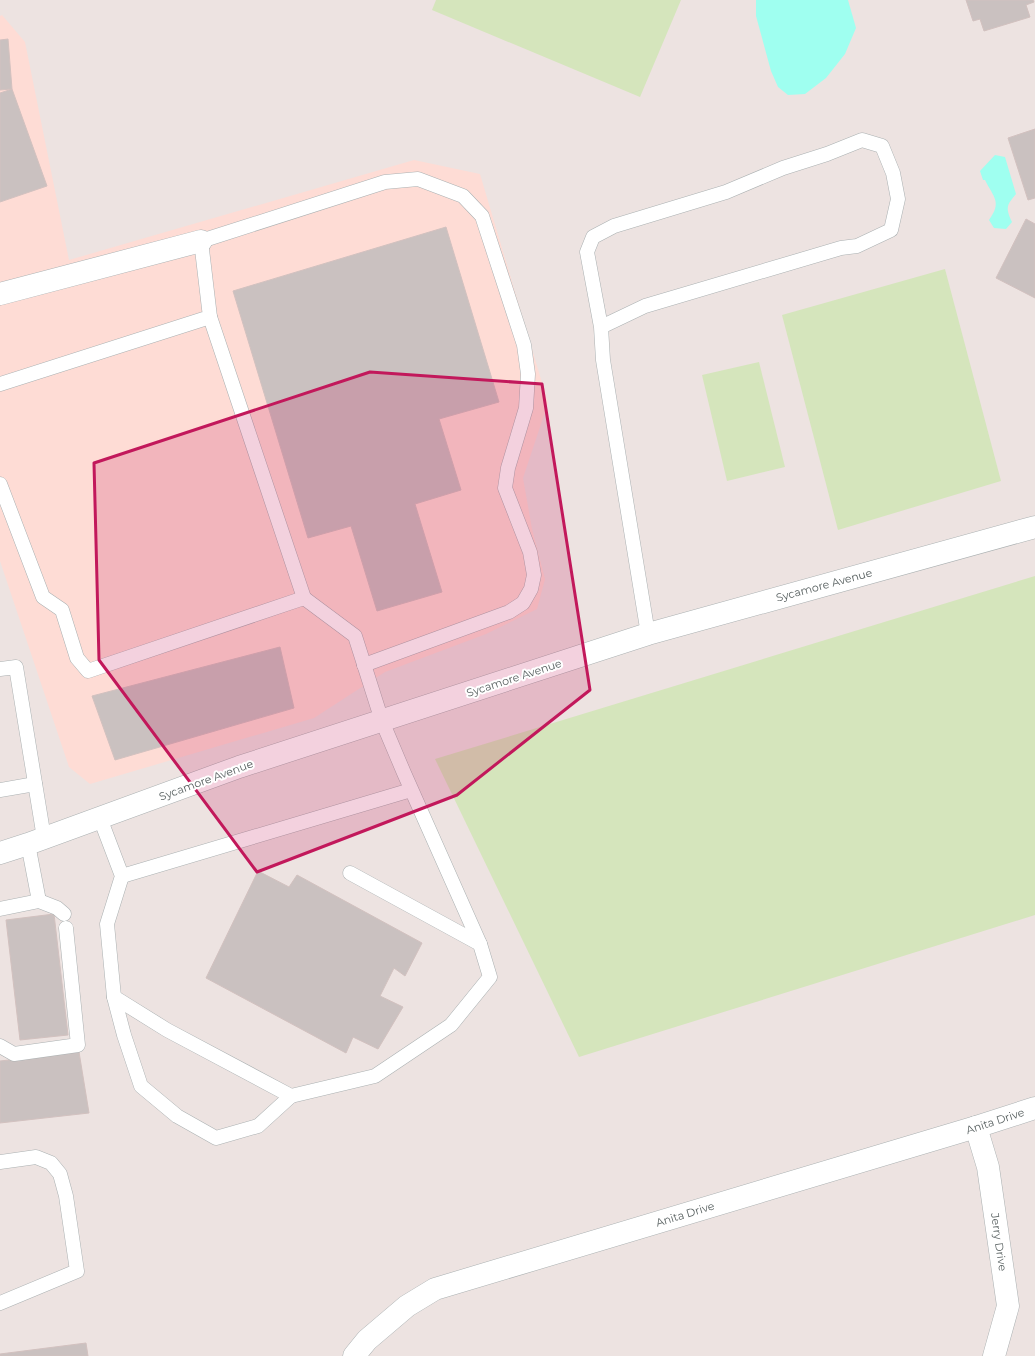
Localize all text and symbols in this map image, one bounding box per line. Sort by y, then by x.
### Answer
street label: Sycamore Avenue [774,565,874,605]
street label: Sycamore Avenue [465,656,564,700]
street label: Sycamore Avenue [157,756,255,804]
street label: Anita Drive [964,1105,1026,1137]
street label: Anita Drive [654,1198,716,1230]
street label: Jerry Drive [988,1211,1010,1272]

